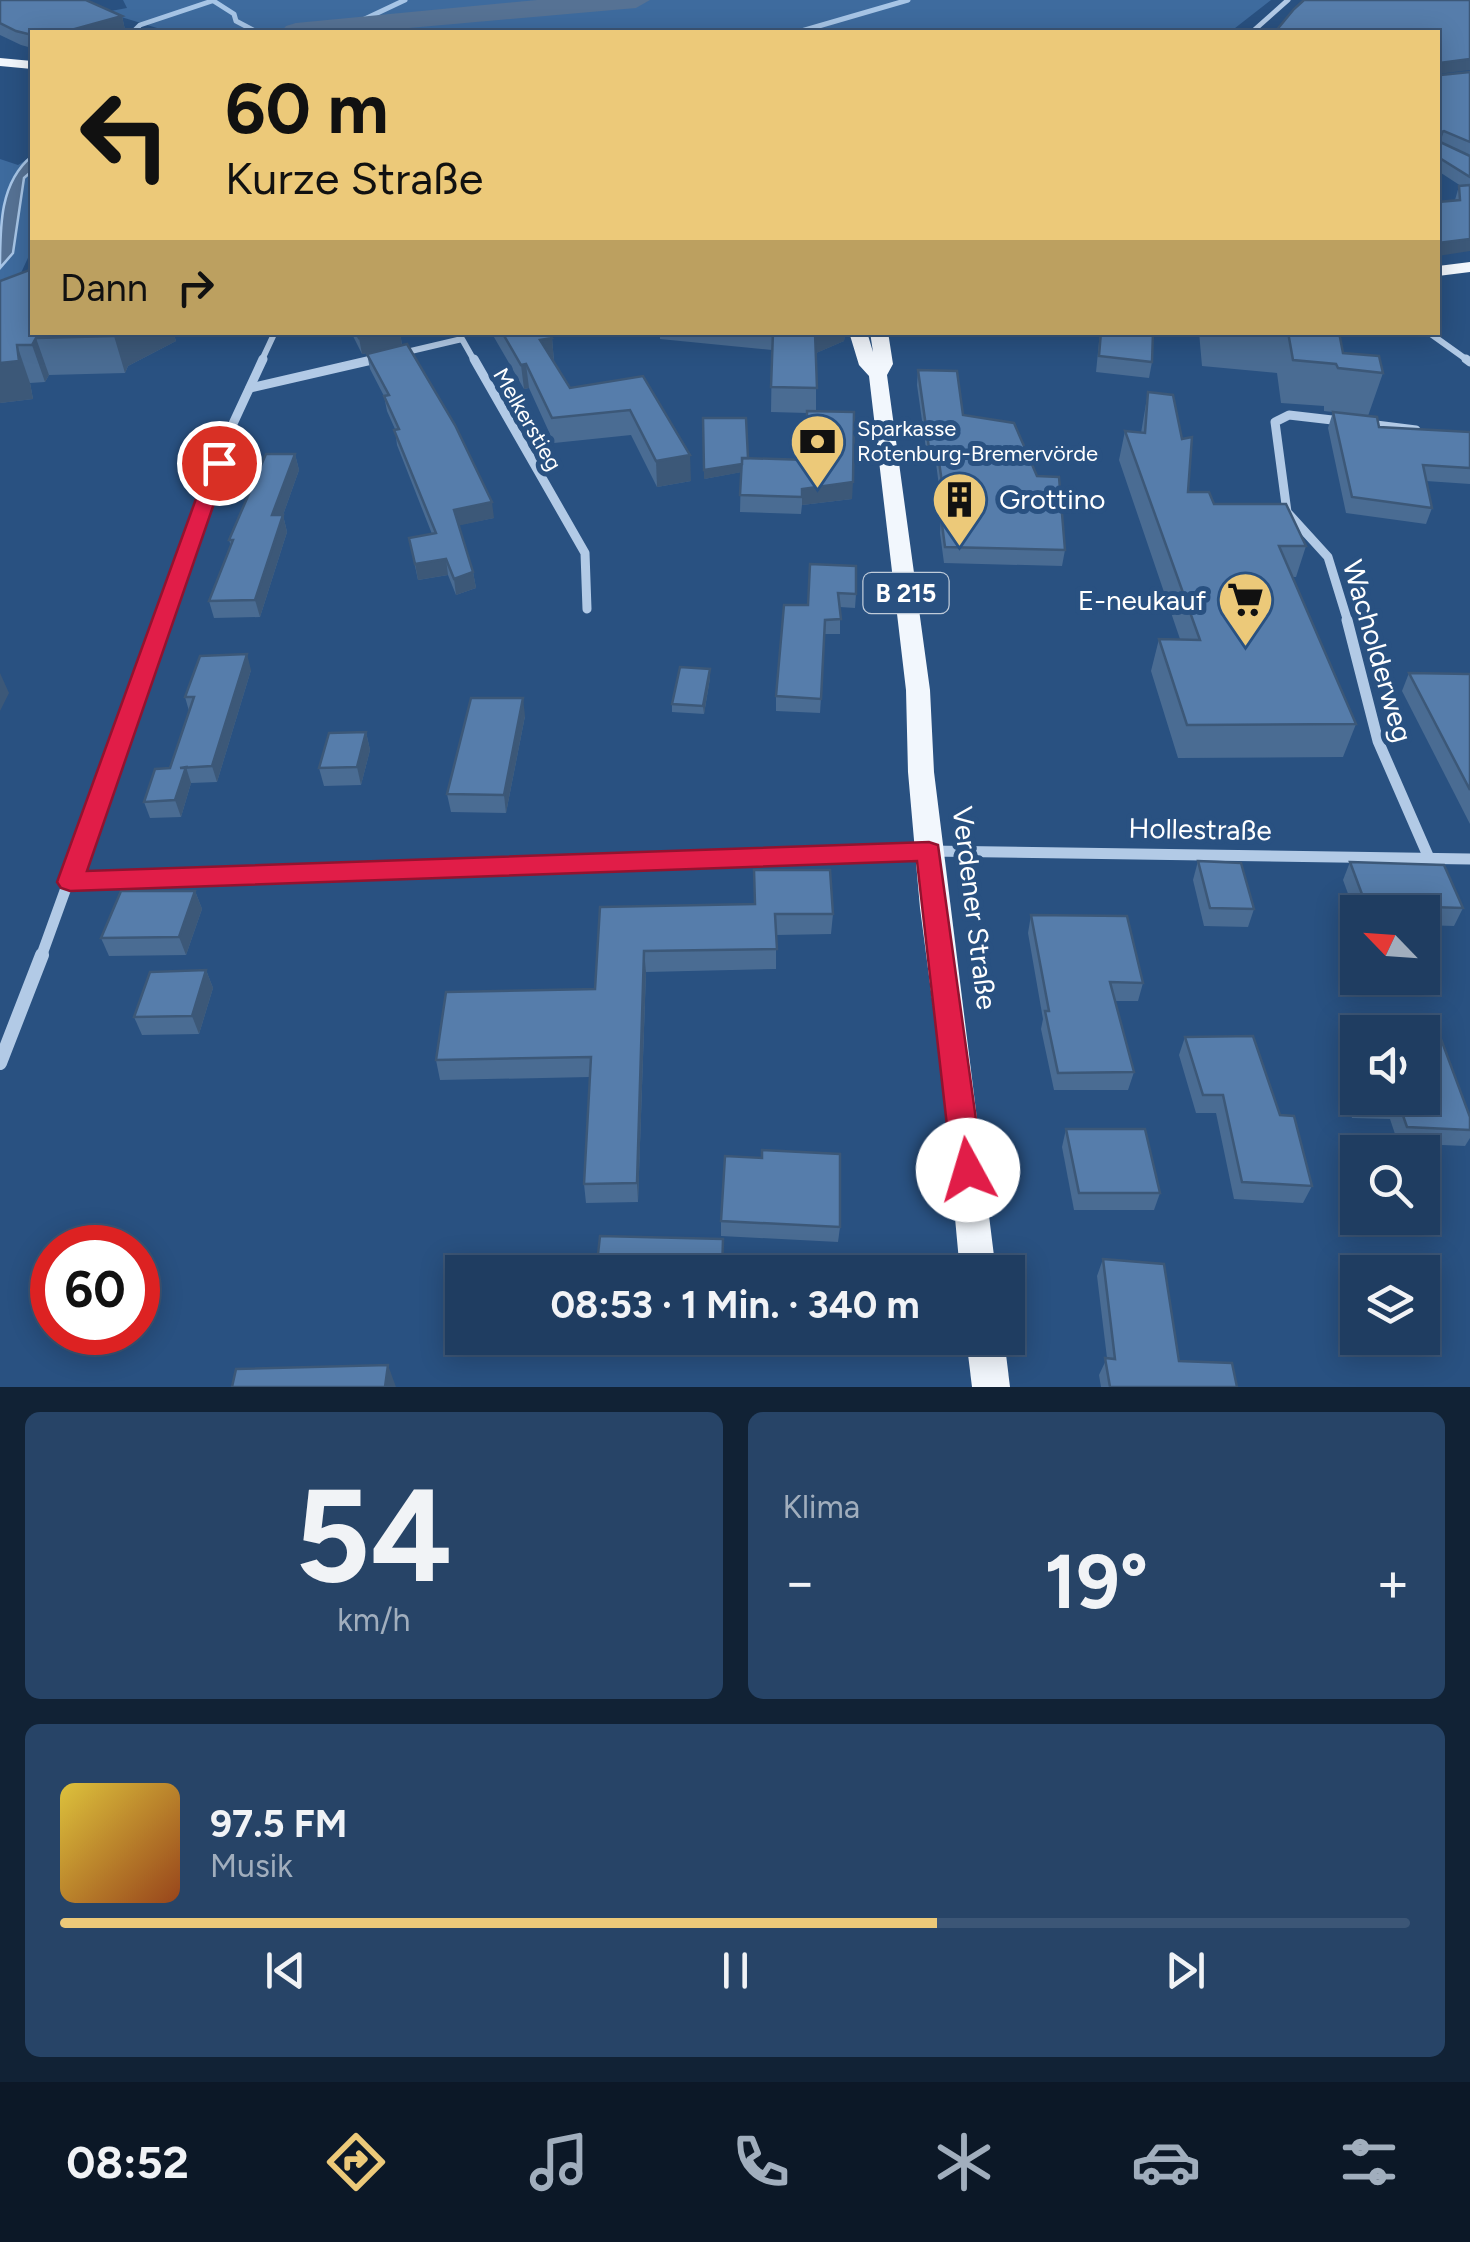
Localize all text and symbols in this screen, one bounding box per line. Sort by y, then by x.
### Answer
text: 60 m [225,66,389,151]
icon: left [60,70,190,200]
text: Kurze Straße [225,151,483,205]
icon: right [168,260,223,315]
text: Dann [60,265,148,311]
street label: Melkerstieg [487,363,568,475]
bank icon: Sparkasse Rotenburg-Bremervörde [788,411,848,490]
place label: Sparkasse Rotenburg-Bremervörde [857,415,1098,467]
pin [177,421,262,506]
icon: arrive [192,436,247,491]
building icon: Grottino [930,469,990,548]
place label: Grottino [999,482,1106,516]
street label: Wacholderweg [1336,556,1420,746]
supermarket icon: E-neukauf [1215,570,1275,649]
road number: B 215 [864,573,948,613]
place label: E-neukauf [1078,583,1207,617]
street label: Verdener Straße [946,804,1004,1012]
street label: Hollestraße [1128,811,1272,847]
north arrow [1340,895,1440,995]
map controls [1340,895,1440,1355]
button: sound [1340,1015,1440,1115]
position arrow [916,1118,1020,1222]
button: search [1340,1135,1440,1235]
speed limit sign: 60 [30,1225,160,1355]
button: layers [1340,1255,1440,1355]
text: 08:53 · 1 Min. · 340 m [550,1282,920,1328]
text: 54 [295,1458,453,1614]
text: Klima [783,1488,860,1526]
text: 19° [1044,1537,1148,1627]
text: − [783,1549,817,1615]
text: + [1376,1549,1410,1615]
text: km/h [337,1601,410,1639]
text: 97.5 FM [210,1801,347,1847]
text: Musik [210,1847,293,1885]
icon: previous [258,1943,313,1998]
icon: pause [708,1943,763,1998]
icon: next [1158,1943,1213,1998]
icon: directions [321,2127,391,2197]
icon: music [524,2127,594,2197]
icon: phone [726,2127,796,2197]
icon: climate [929,2127,999,2197]
icon: car [1131,2127,1201,2197]
icon: filters [1334,2127,1404,2197]
text: 08:52 [66,2135,189,2189]

